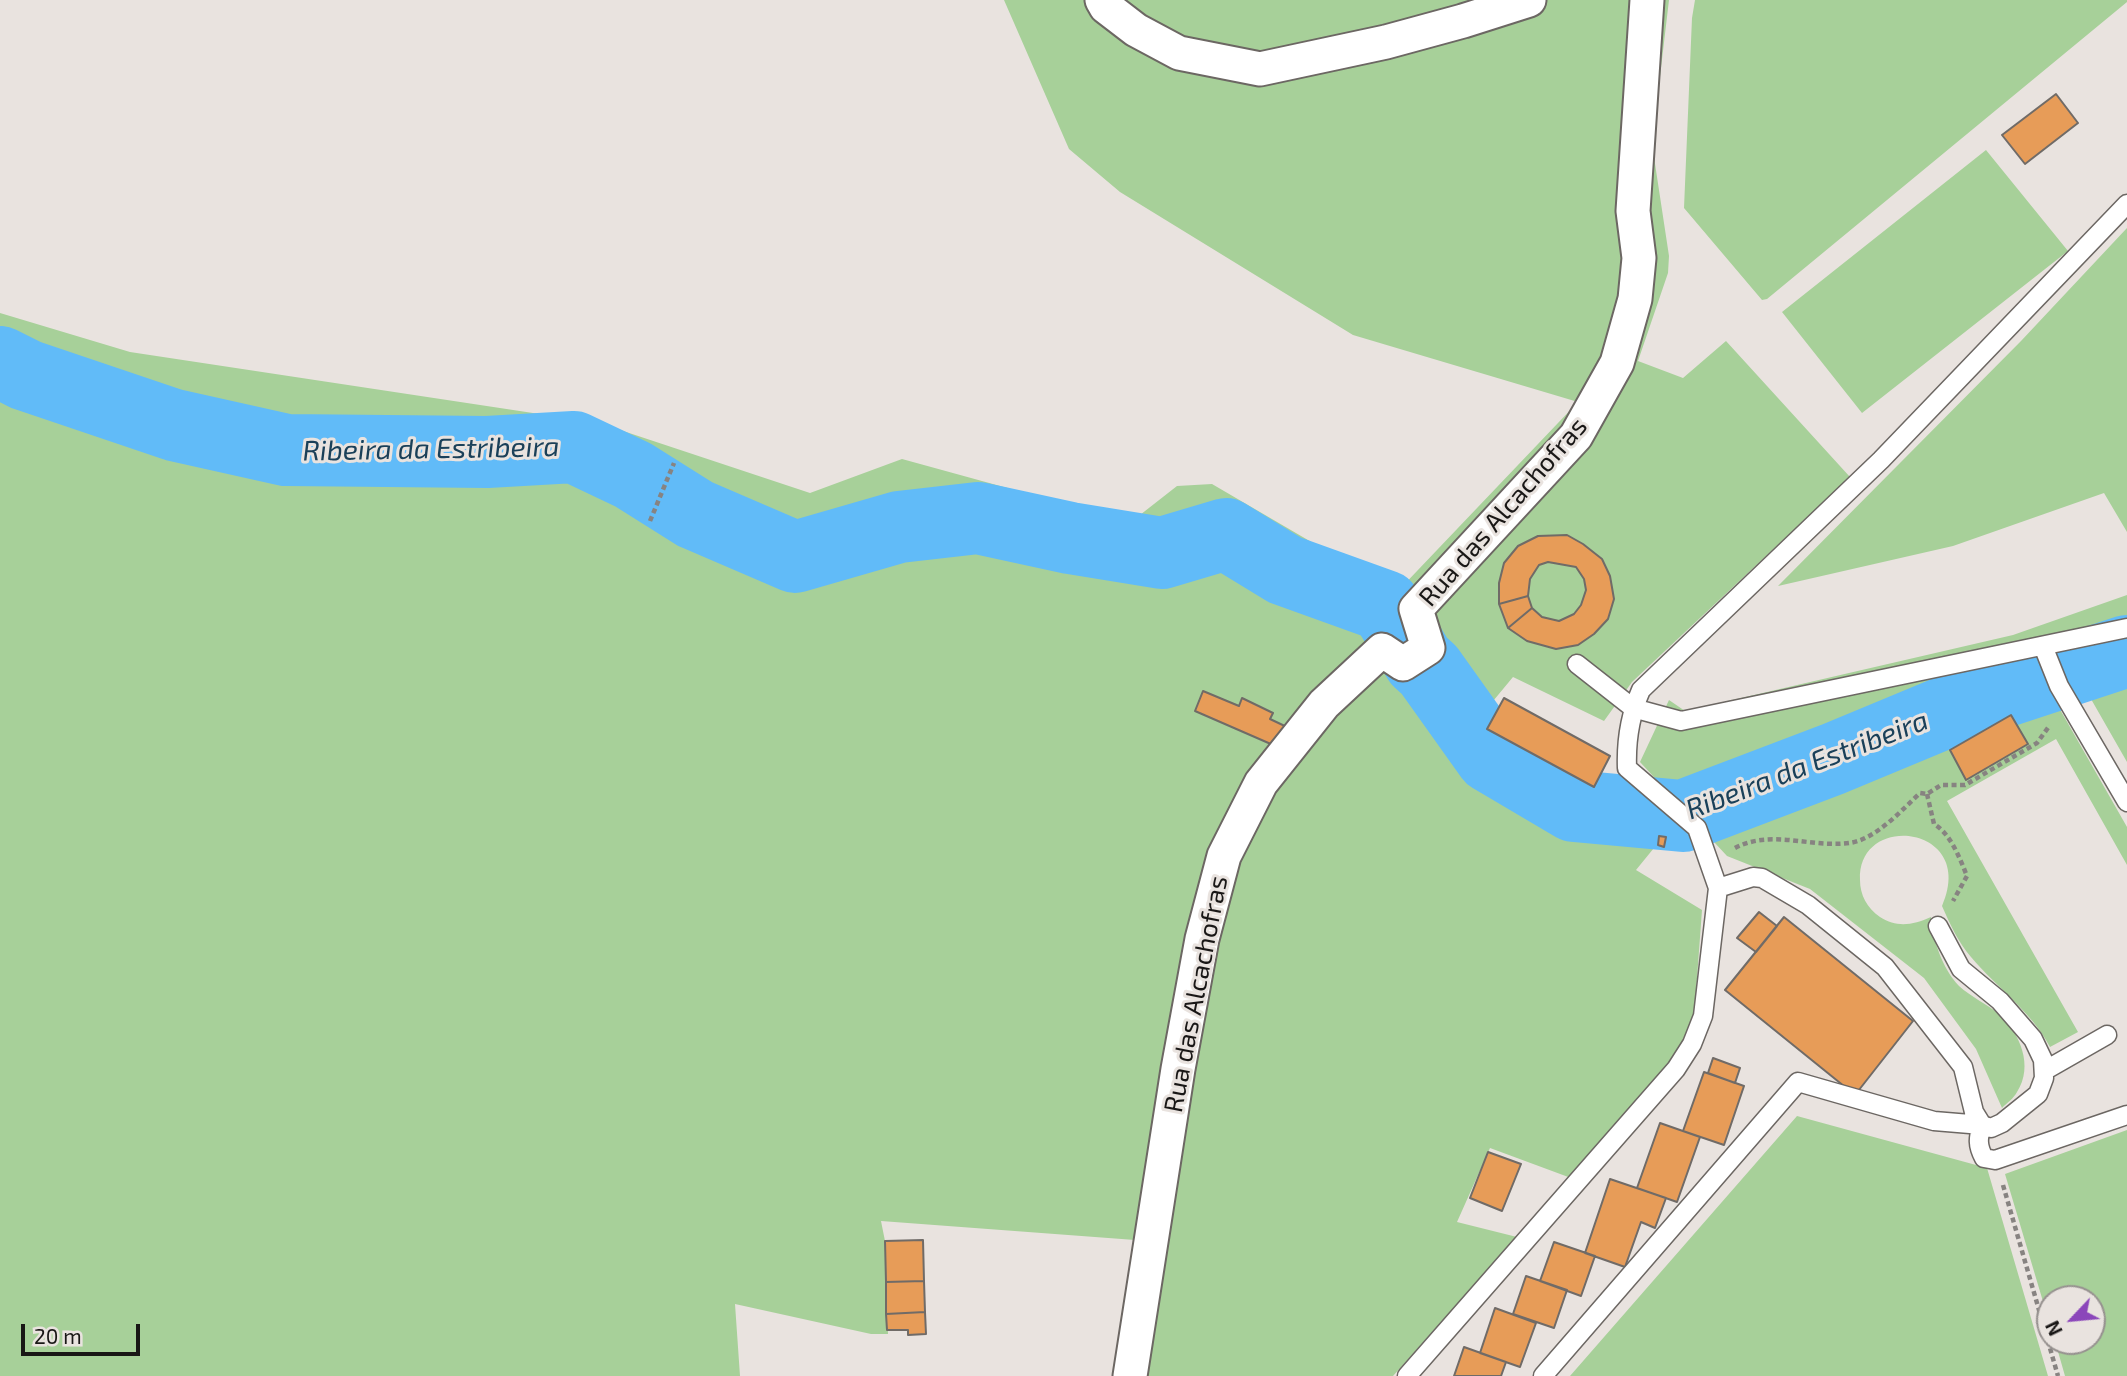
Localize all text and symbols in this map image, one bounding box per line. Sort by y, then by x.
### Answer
street label: Rua das Alcachofras [1412,411,1594,613]
water label: Ribeira da Estribeira [302,430,560,468]
water label: Ribeira da Estribeira [1681,703,1933,827]
street label: Rua das Alcachofras [1158,873,1234,1115]
north arrow [2036,1285,2106,1355]
scale bar [24,1310,144,1354]
text: N [2040,1317,2067,1340]
text: 20 m [34,1323,82,1348]

